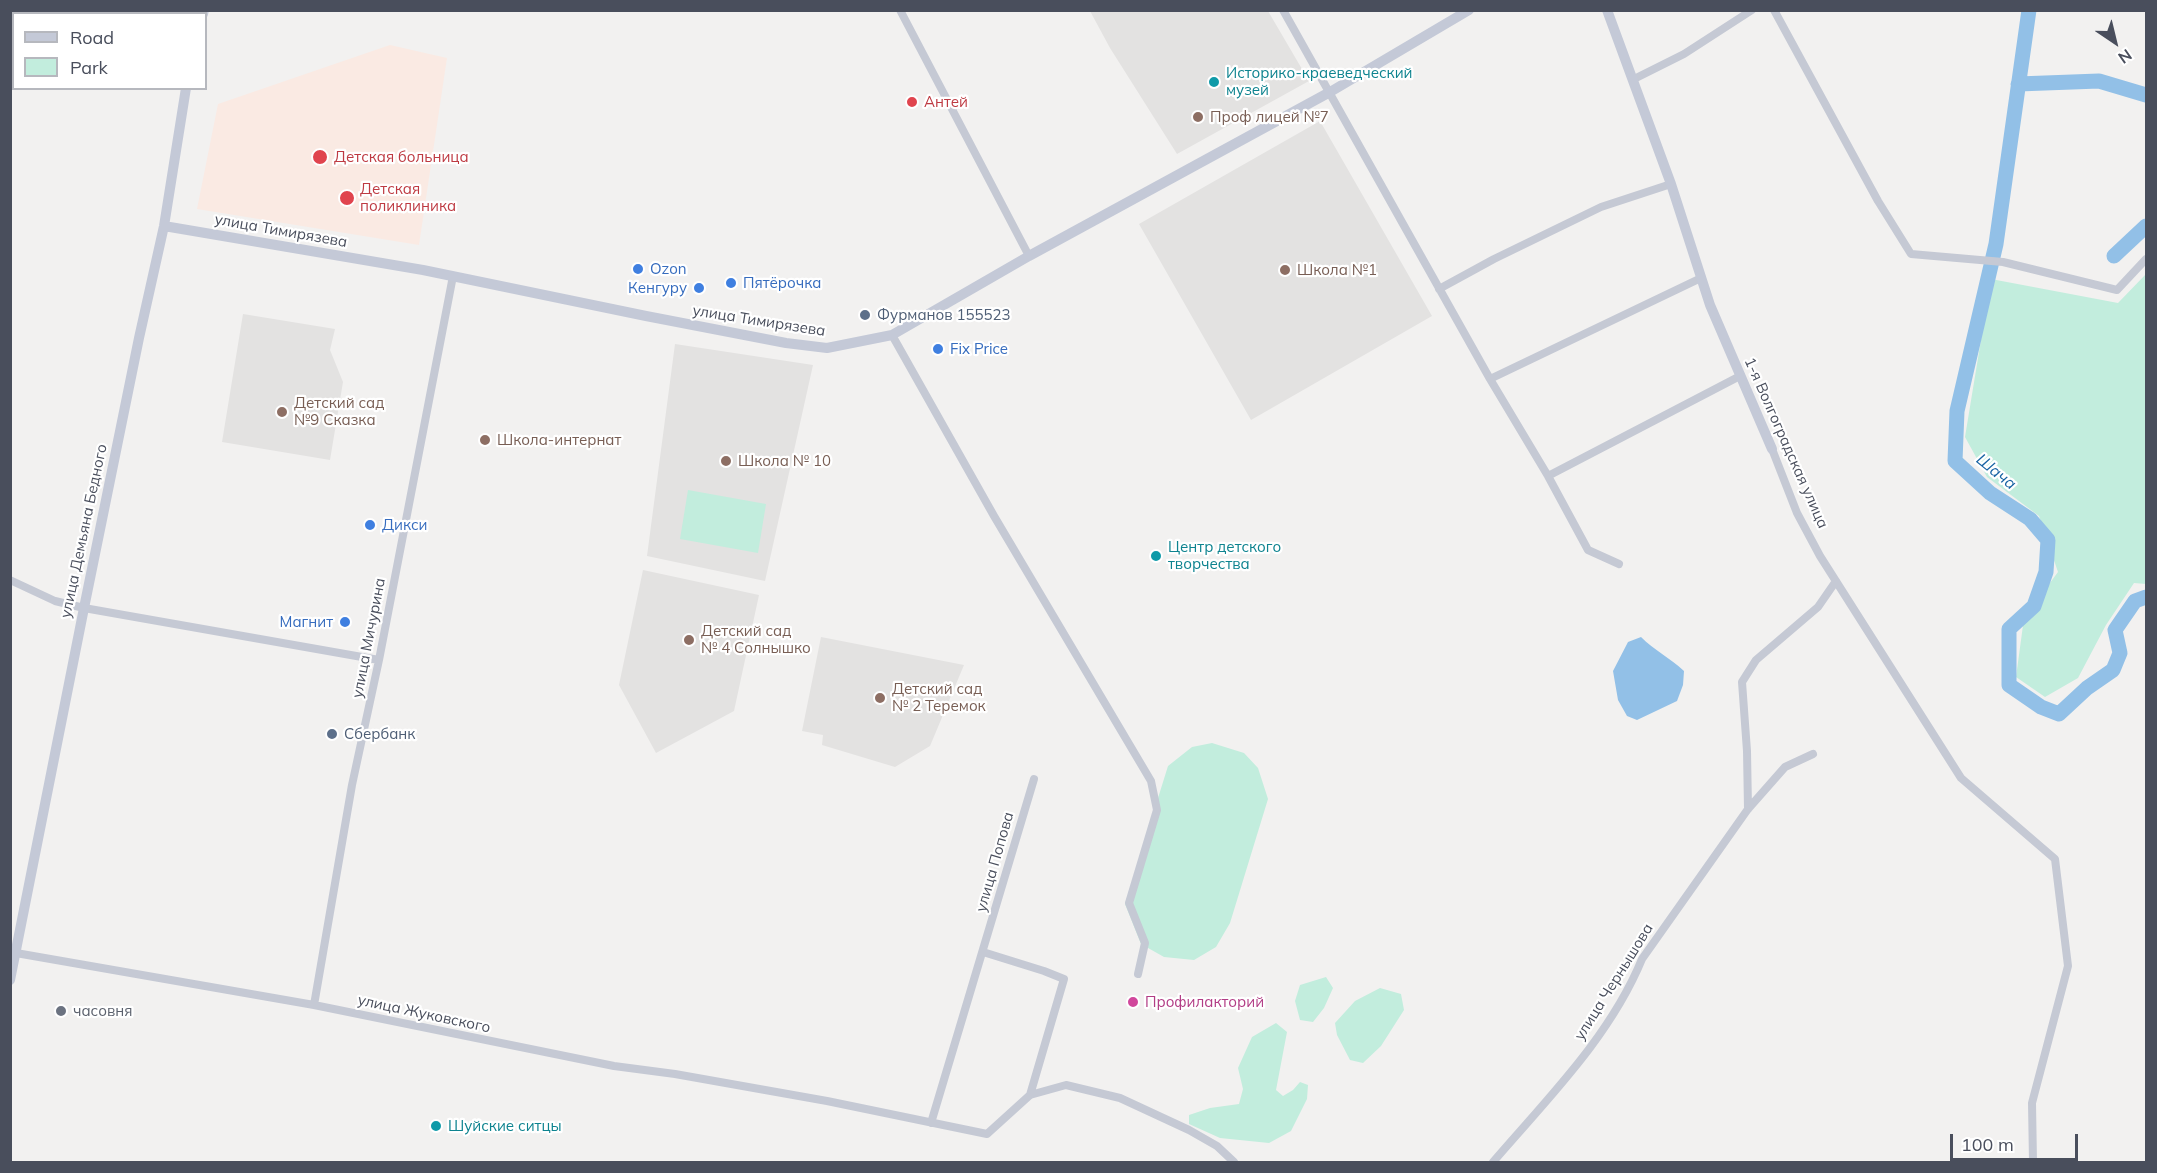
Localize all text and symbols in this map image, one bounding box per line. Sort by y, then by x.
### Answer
legend [12,12,207,90]
north arrow [2085,12,2145,72]
text: Road [70,26,114,49]
text: N [2115,45,2136,68]
text: Park [70,56,108,79]
place label: Историко-краеведческий музей [1226,64,1413,99]
marker: Историко-краеведческий музей [1207,75,1221,89]
place label: Антей [924,93,968,111]
marker: Антей [905,95,919,109]
place label: Проф лицей №7 [1210,108,1329,126]
marker: Проф лицей №7 [1191,110,1205,124]
marker: Детская больница [311,148,329,166]
place label: Детская больница [334,148,469,166]
place label: Детская поликлиника [360,180,456,215]
marker: Детская поликлиника [338,189,356,207]
street label: улица Тимирязева [213,210,349,252]
place label: Ozon [650,260,687,278]
place label: Школа №1 [1297,261,1377,279]
marker: Ozon [631,262,645,276]
marker: Школа №1 [1278,263,1292,277]
place label: Пятёрочка [743,274,821,292]
marker: Пятёрочка [724,276,738,290]
place label: Кенгуру [628,279,687,297]
marker: Кенгуру [692,281,706,295]
street label: улица Тимирязева [691,302,827,340]
place label: Фурманов 155523 [877,306,1010,324]
marker: Фурманов 155523 [858,308,872,322]
place label: Fix Price [950,340,1008,358]
marker: Fix Price [931,342,945,356]
street label: 1-я Волгоградская улица [1740,355,1832,531]
place label: Детский сад №9 Сказка [294,394,384,429]
marker: Детский сад №9 Сказка [275,405,289,419]
place label: Школа-интернат [497,431,621,449]
marker: Школа-интернат [478,433,492,447]
street label: улица Демьяна Бедного [57,442,111,620]
water label: Шача [1972,450,2020,494]
place label: Школа № 10 [738,452,831,470]
marker: Школа № 10 [719,454,733,468]
place label: Дикси [382,516,428,534]
marker: Дикси [363,518,377,532]
place label: Центр детского творчества [1168,538,1281,573]
marker: Центр детского творчества [1149,549,1163,563]
street label: улица Мичурина [349,576,389,700]
place label: Магнит [280,613,333,631]
marker: Магнит [338,615,352,629]
place label: Детский сад № 4 Солнышко [701,622,811,657]
marker: Детский сад № 4 Солнышко [682,633,696,647]
place label: Детский сад № 2 Теремок [892,680,986,715]
marker: Детский сад № 2 Теремок [873,691,887,705]
place label: Сбербанк [344,725,415,743]
marker: Сбербанк [325,727,339,741]
street label: улица Попова [972,810,1018,914]
street label: улица Чернышова [1571,920,1657,1044]
street label: улица Жуковского [356,991,492,1037]
place label: Профилакторий [1145,993,1264,1011]
marker: Профилакторий [1126,995,1140,1009]
place label: часовня [73,1002,132,1020]
marker: часовня [54,1004,68,1018]
place label: Шуйские ситцы [448,1117,562,1135]
marker: Шуйские ситцы [429,1119,443,1133]
scale bar [1953,1122,2080,1160]
text: 100 m [1961,1133,2014,1156]

